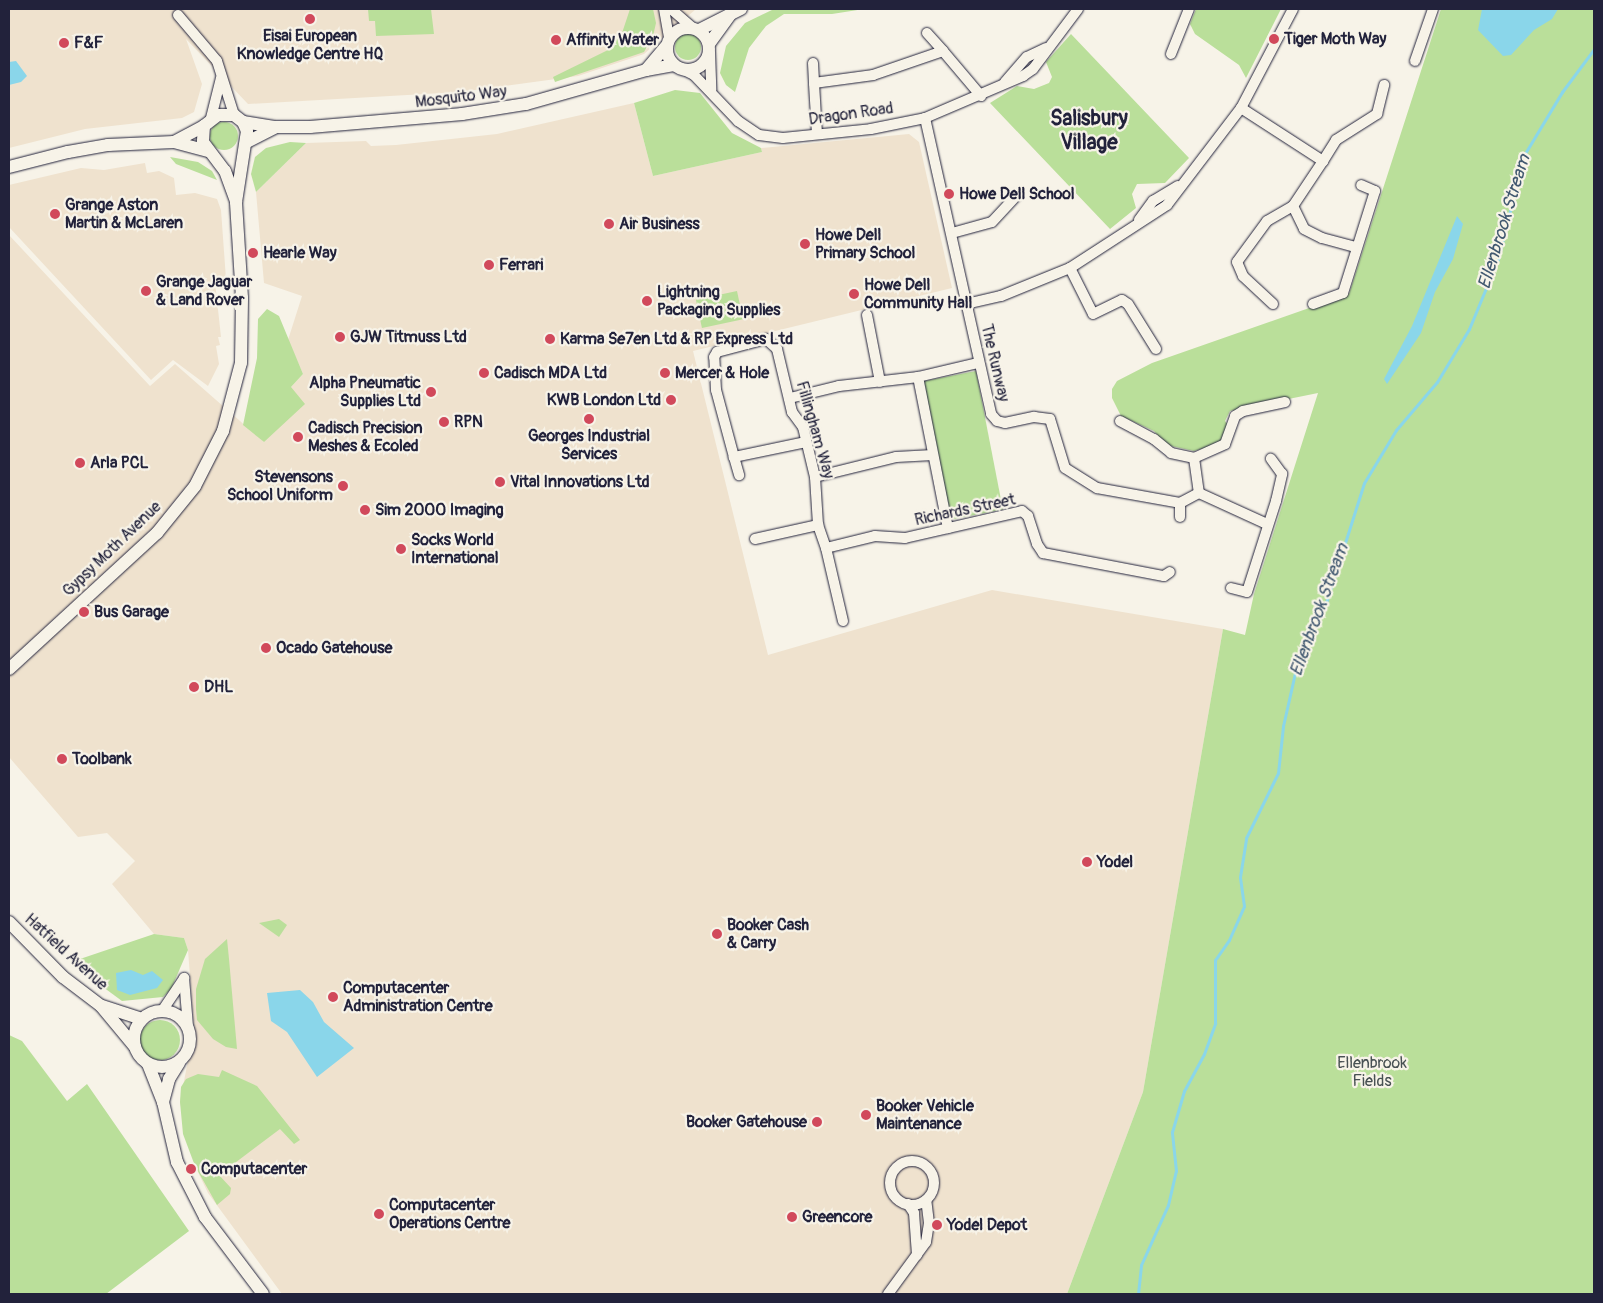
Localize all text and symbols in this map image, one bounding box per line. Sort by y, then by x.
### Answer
marker: Eisai European Knowledge Centre HQ [304,13,316,25]
place label: Eisai European Knowledge Centre HQ [237,26,383,64]
place label: Tiger Moth Way [1284,29,1386,49]
place label: Affinity Water [566,30,659,50]
place label: F&F [74,33,103,53]
marker: Tiger Moth Way [1268,33,1280,45]
marker: Affinity Water [550,34,562,46]
marker: F&F [58,37,70,49]
street label: Mosquito Way [414,82,508,112]
street label: Dragon Road [807,99,895,129]
district label: Salisbury Village [1050,106,1128,156]
water label: Ellenbrook Stream [1474,152,1536,292]
place label: Howe Dell School [959,184,1075,204]
marker: Howe Dell School [943,188,955,200]
place label: Grange Aston Martin & McLaren [65,195,183,233]
marker: Grange Aston Martin & McLaren [49,208,61,220]
place label: Air Business [619,214,700,234]
marker: Air Business [603,218,615,230]
place label: Howe Dell Primary School [815,225,915,263]
marker: Howe Dell Primary School [799,238,811,250]
place label: Hearle Way [263,243,337,263]
marker: Hearle Way [247,247,259,259]
place label: Ferrari [499,255,543,275]
marker: Ferrari [483,259,495,271]
place label: Grange Jaguar & Land Rover [156,272,252,310]
place label: Howe Dell Community Hall [864,275,972,313]
place label: Lightning Packaging Supplies [657,282,780,320]
marker: Grange Jaguar & Land Rover [140,285,152,297]
marker: Howe Dell Community Hall [848,288,860,300]
marker: Lightning Packaging Supplies [641,295,653,307]
street label: The Runway [977,322,1013,404]
place label: GJW Titmuss Ltd [350,327,467,347]
place label: Karma Se7en Ltd & RP Express Ltd [560,329,793,349]
marker: GJW Titmuss Ltd [334,331,346,343]
marker: Karma Se7en Ltd & RP Express Ltd [544,333,556,345]
place label: Cadisch MDA Ltd [494,363,607,383]
place label: Mercer & Hole [675,363,769,383]
marker: Cadisch MDA Ltd [478,367,490,379]
marker: Mercer & Hole [659,367,671,379]
place label: Alpha Pneumatic Supplies Ltd [309,373,421,411]
street label: Fillingham Way [792,379,838,481]
marker: Alpha Pneumatic Supplies Ltd [425,386,437,398]
place label: KWB London Ltd [547,390,661,410]
marker: KWB London Ltd [665,394,677,406]
place label: RPN [454,412,483,432]
marker: Georges Industrial Services [583,413,595,425]
marker: RPN [438,416,450,428]
place label: Cadisch Precision Meshes & Ecoled [308,418,423,456]
place label: Georges Industrial Services [528,426,650,464]
marker: Cadisch Precision Meshes & Ecoled [292,431,304,443]
place label: Arla PCL [90,453,149,473]
marker: Arla PCL [74,457,86,469]
place label: Stevensons School Uniform [227,467,333,505]
place label: Vital Innovations Ltd [510,472,650,492]
marker: Vital Innovations Ltd [494,476,506,488]
marker: Stevensons School Uniform [337,480,349,492]
street label: Richards Street [913,490,1017,530]
street label: Gypsy Moth Avenue [59,497,165,601]
place label: Sim 2000 Imaging [375,500,504,520]
marker: Sim 2000 Imaging [359,504,371,516]
place label: Socks World International [411,530,499,568]
water label: Ellenbrook Stream [1286,541,1354,679]
marker: Socks World International [395,543,407,555]
place label: Bus Garage [94,602,169,622]
marker: Bus Garage [78,606,90,618]
place label: Ocado Gatehouse [276,638,392,658]
marker: Ocado Gatehouse [260,642,272,654]
place label: DHL [204,677,233,697]
marker: DHL [188,681,200,693]
place label: Toolbank [72,749,132,769]
marker: Toolbank [56,753,68,765]
place label: Yodel [1097,852,1133,872]
marker: Yodel [1081,856,1093,868]
street label: Hatfield Avenue [21,910,111,994]
place label: Booker Cash & Carry [727,915,809,953]
marker: Booker Cash & Carry [711,928,723,940]
place label: Computacenter Administration Centre [343,978,493,1016]
marker: Computacenter Administration Centre [327,991,339,1003]
park label: Ellenbrook Fields [1337,1053,1407,1091]
place label: Booker Vehicle Maintenance [876,1096,974,1134]
marker: Booker Vehicle Maintenance [860,1109,872,1121]
place label: Booker Gatehouse [686,1112,807,1132]
marker: Booker Gatehouse [811,1116,823,1128]
place label: Computacenter [201,1159,307,1179]
marker: Computacenter [185,1163,197,1175]
place label: Computacenter Operations Centre [389,1195,510,1233]
place label: Greencore [802,1207,873,1227]
marker: Computacenter Operations Centre [373,1208,385,1220]
marker: Greencore [786,1211,798,1223]
place label: Yodel Depot [947,1215,1027,1235]
marker: Yodel Depot [931,1219,943,1231]

